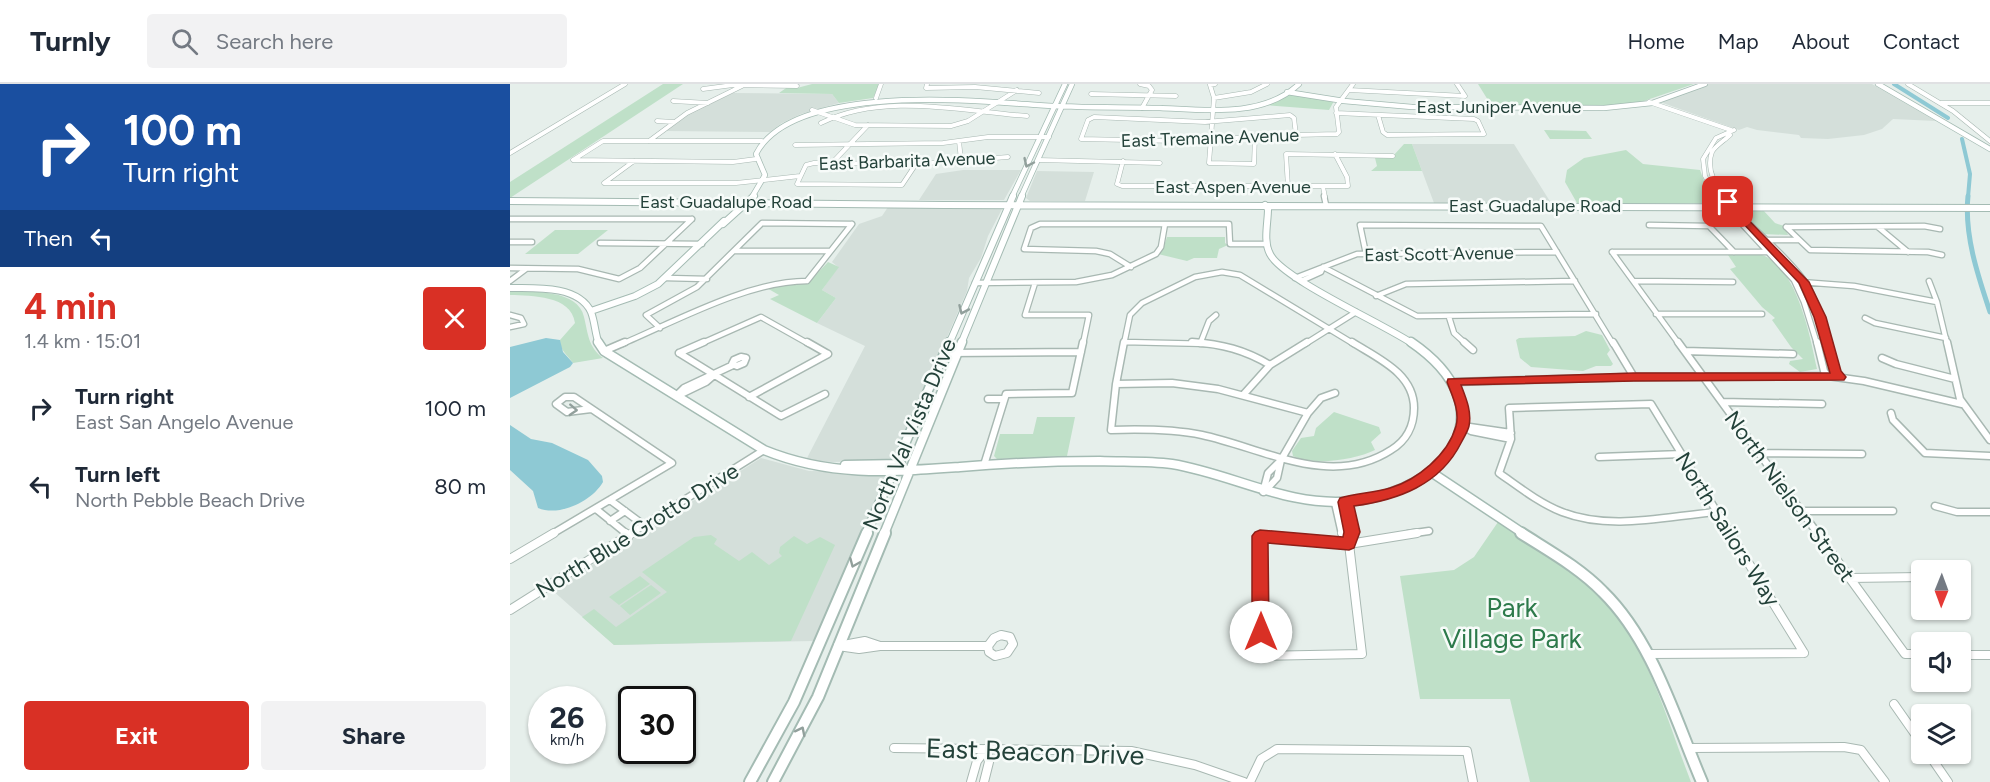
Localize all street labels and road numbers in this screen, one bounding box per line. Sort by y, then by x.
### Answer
street label: East Juniper Avenue [1417,96,1582,118]
street label: East Tremaine Avenue [1120,124,1300,152]
street label: East Barbarita Avenue [818,147,996,175]
street label: East Aspen Avenue [1155,176,1311,198]
street label: East Guadalupe Road [640,191,812,213]
street label: East Guadalupe Road [1449,195,1621,217]
street label: East Scott Avenue [1364,242,1514,266]
street label: North Val Vista Drive [857,334,962,534]
street label: North Nielson Street [1719,406,1861,587]
street label: North Sailors Way [1669,447,1786,612]
street label: North Blue Grotto Drive [531,457,744,604]
street label: East Beacon Drive [925,731,1145,772]

